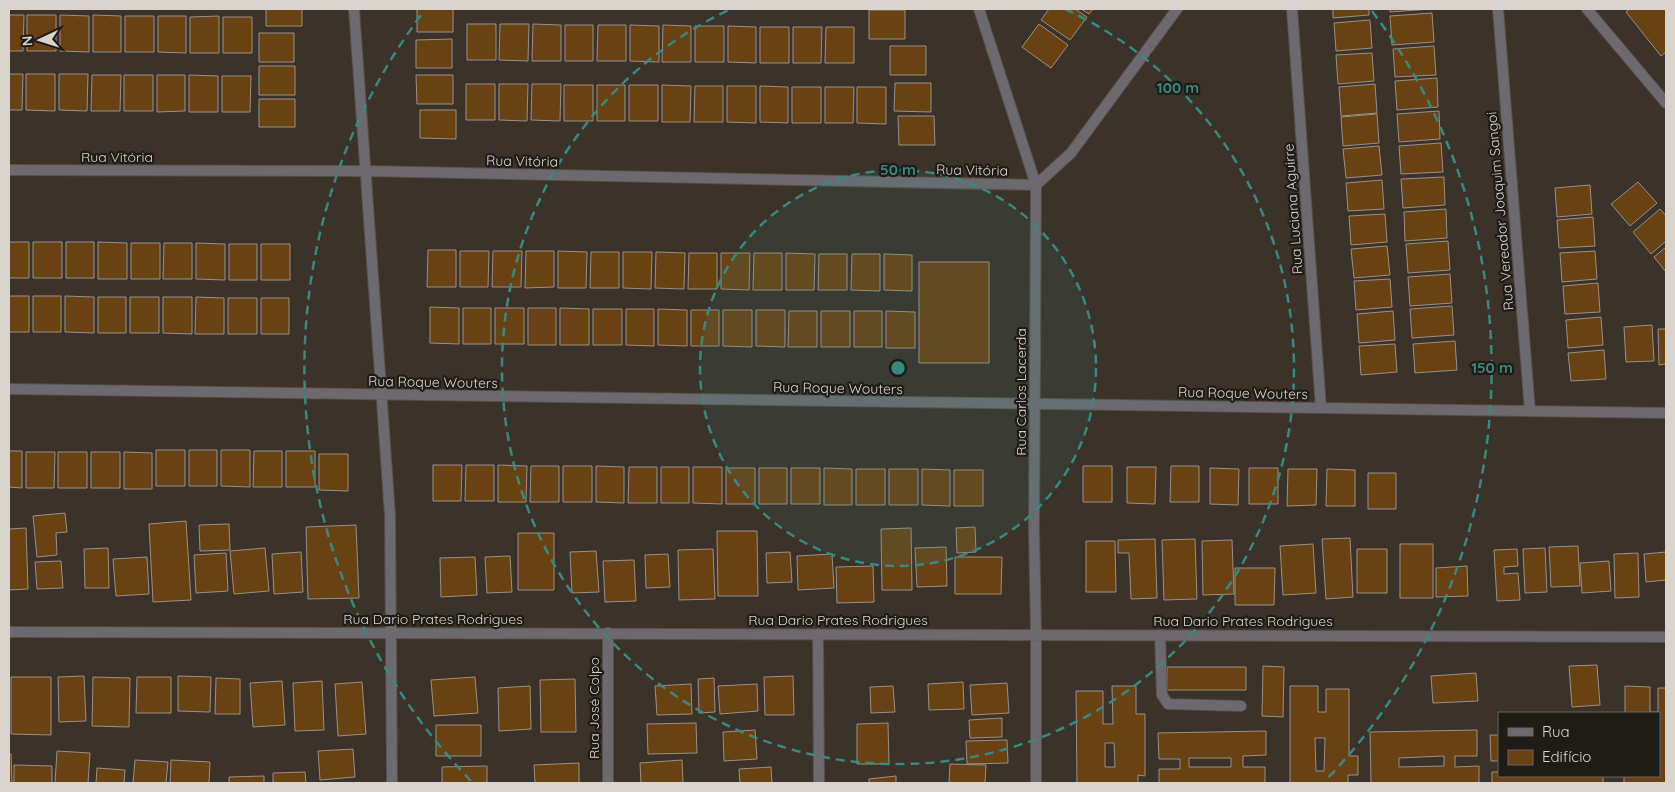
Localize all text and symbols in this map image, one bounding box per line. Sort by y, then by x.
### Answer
north arrow [15,15,65,65]
text: N [18,35,36,47]
text: 100 m [1157,78,1199,97]
street label: Rua Vereador Joaquim Sangoi [1482,111,1518,311]
street label: Rua Luciana Aguirre [1279,143,1307,275]
street label: Rua Vitória [81,148,153,166]
street label: Rua Vitória [486,151,558,171]
text: 50 m [880,160,916,179]
street label: Rua Vitória [936,160,1008,180]
street label: Rua Carlos Lacerda [1012,328,1030,456]
text: 150 m [1471,358,1513,377]
centre of rings [889,359,907,377]
street label: Rua Roque Wouters [368,372,498,392]
street label: Rua Roque Wouters [773,378,903,398]
street label: Rua Roque Wouters [1178,383,1308,403]
street label: Rua Dario Prates Rodrigues [343,610,523,628]
street label: Rua Dario Prates Rodrigues [748,611,928,629]
street label: Rua Dario Prates Rodrigues [1153,612,1333,630]
street label: Rua José Colpo [585,657,603,759]
legend [1498,712,1660,777]
text: Rua [1542,722,1570,741]
text: Edifício [1542,747,1591,766]

